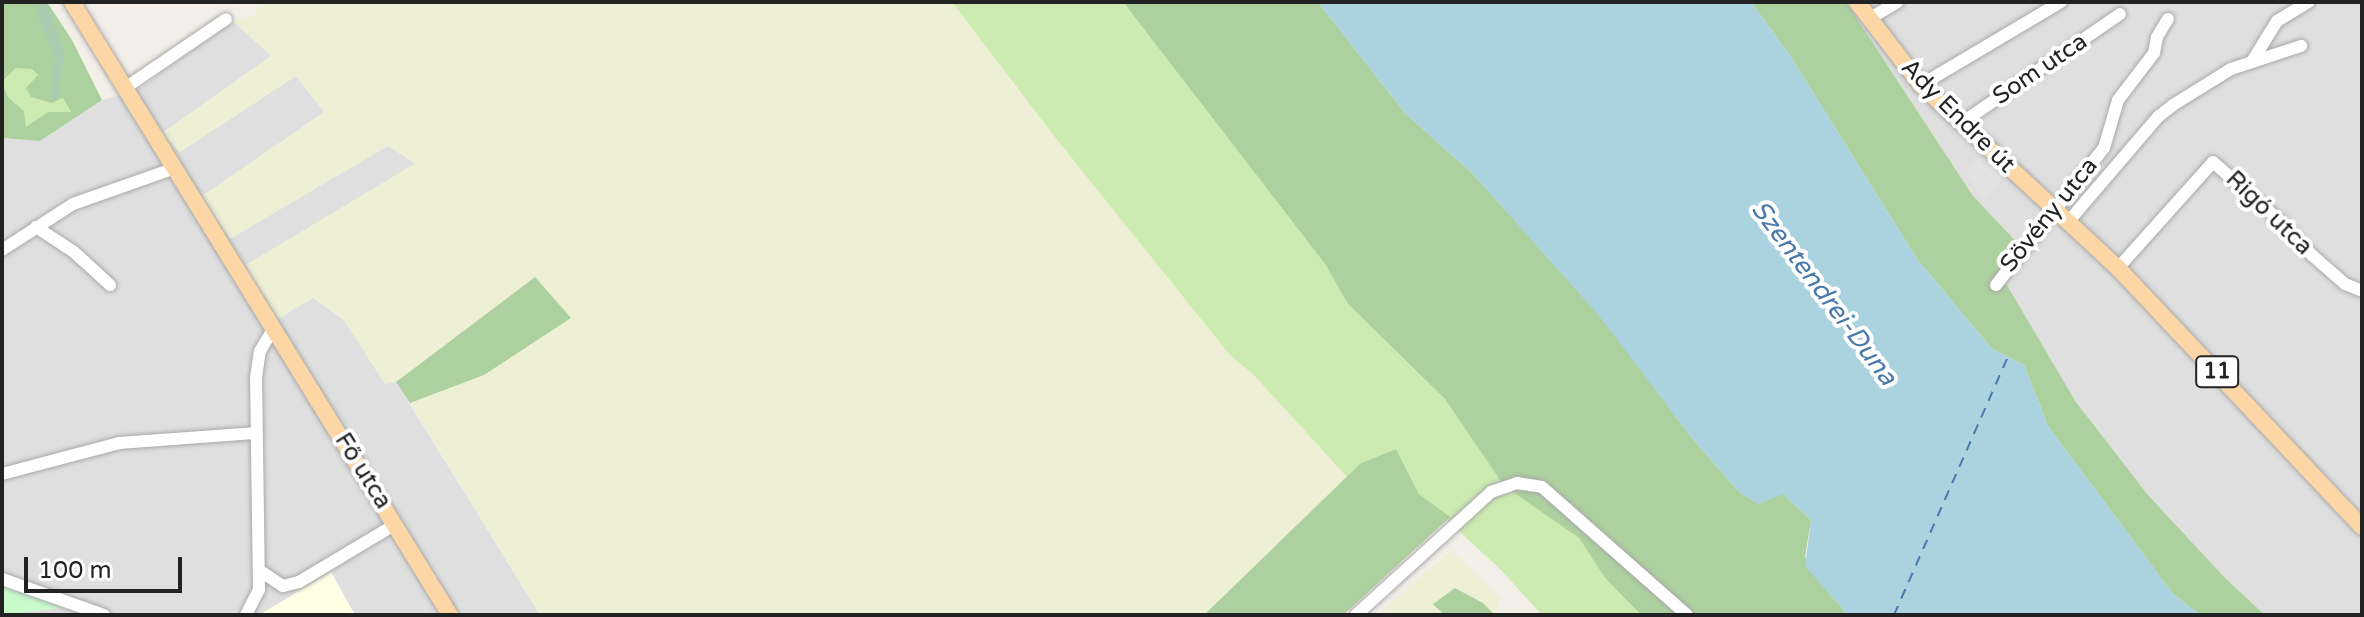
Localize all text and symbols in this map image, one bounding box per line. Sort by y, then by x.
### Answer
street label: Som utca [1987,27,2093,111]
street label: Ady Endre út [1895,53,2021,179]
street label: Sövény utca [1994,152,2104,278]
street label: Rigó utca [2220,165,2318,261]
water label: Szentendrei-Duna [1744,195,1904,391]
road number: 11 [2195,354,2239,390]
street label: Fő utca [328,428,398,514]
scale bar [28,541,186,591]
text: 100 m [38,556,112,585]

